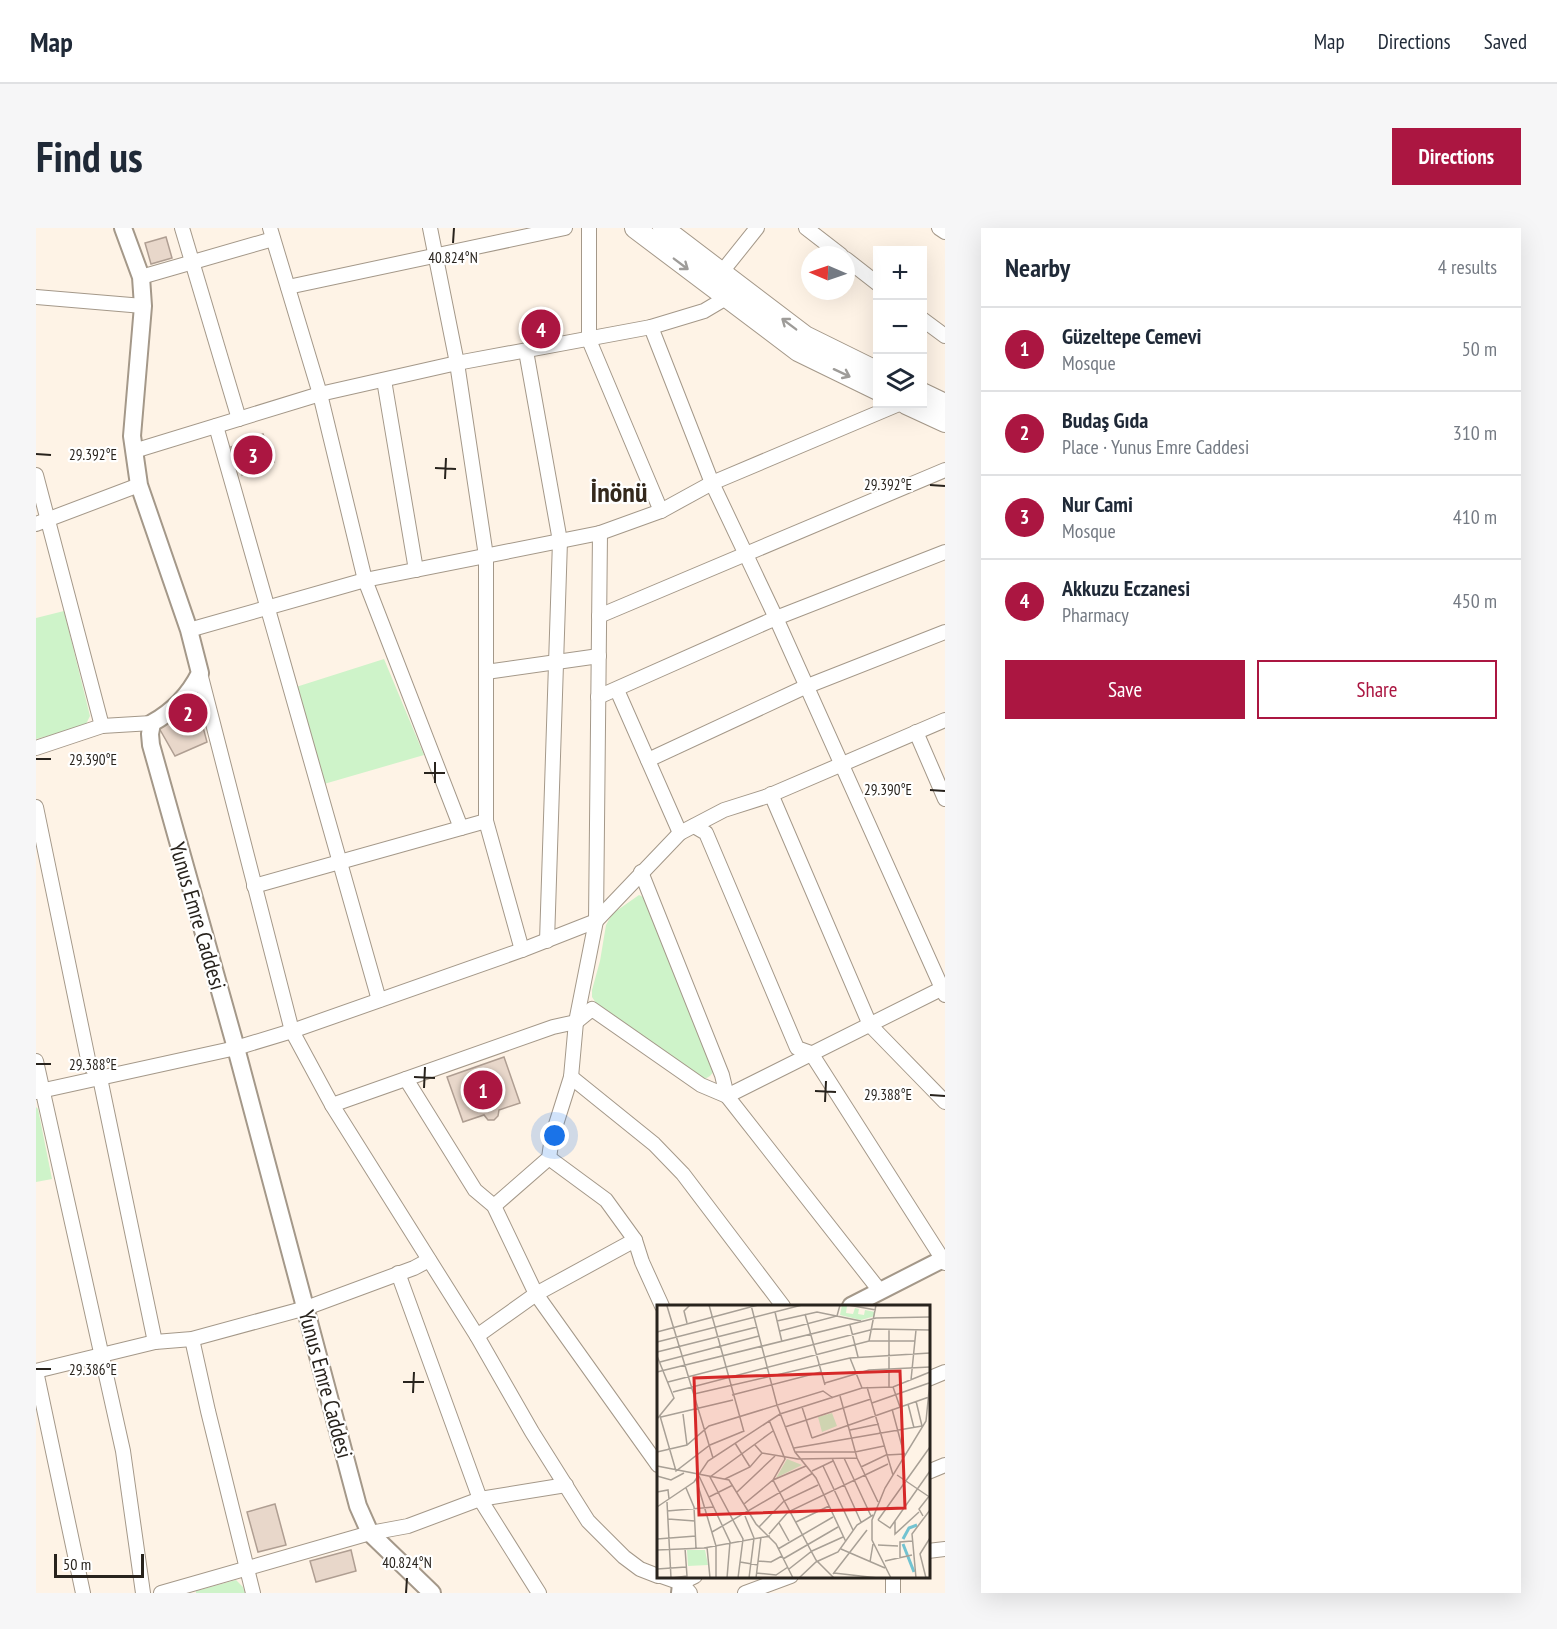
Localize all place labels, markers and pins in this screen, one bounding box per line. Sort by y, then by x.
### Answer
pin: 4 [522,306,560,352]
pin: 3 [234,432,272,478]
pin: 2 [168,690,208,736]
pin: 1 [464,1068,502,1112]

